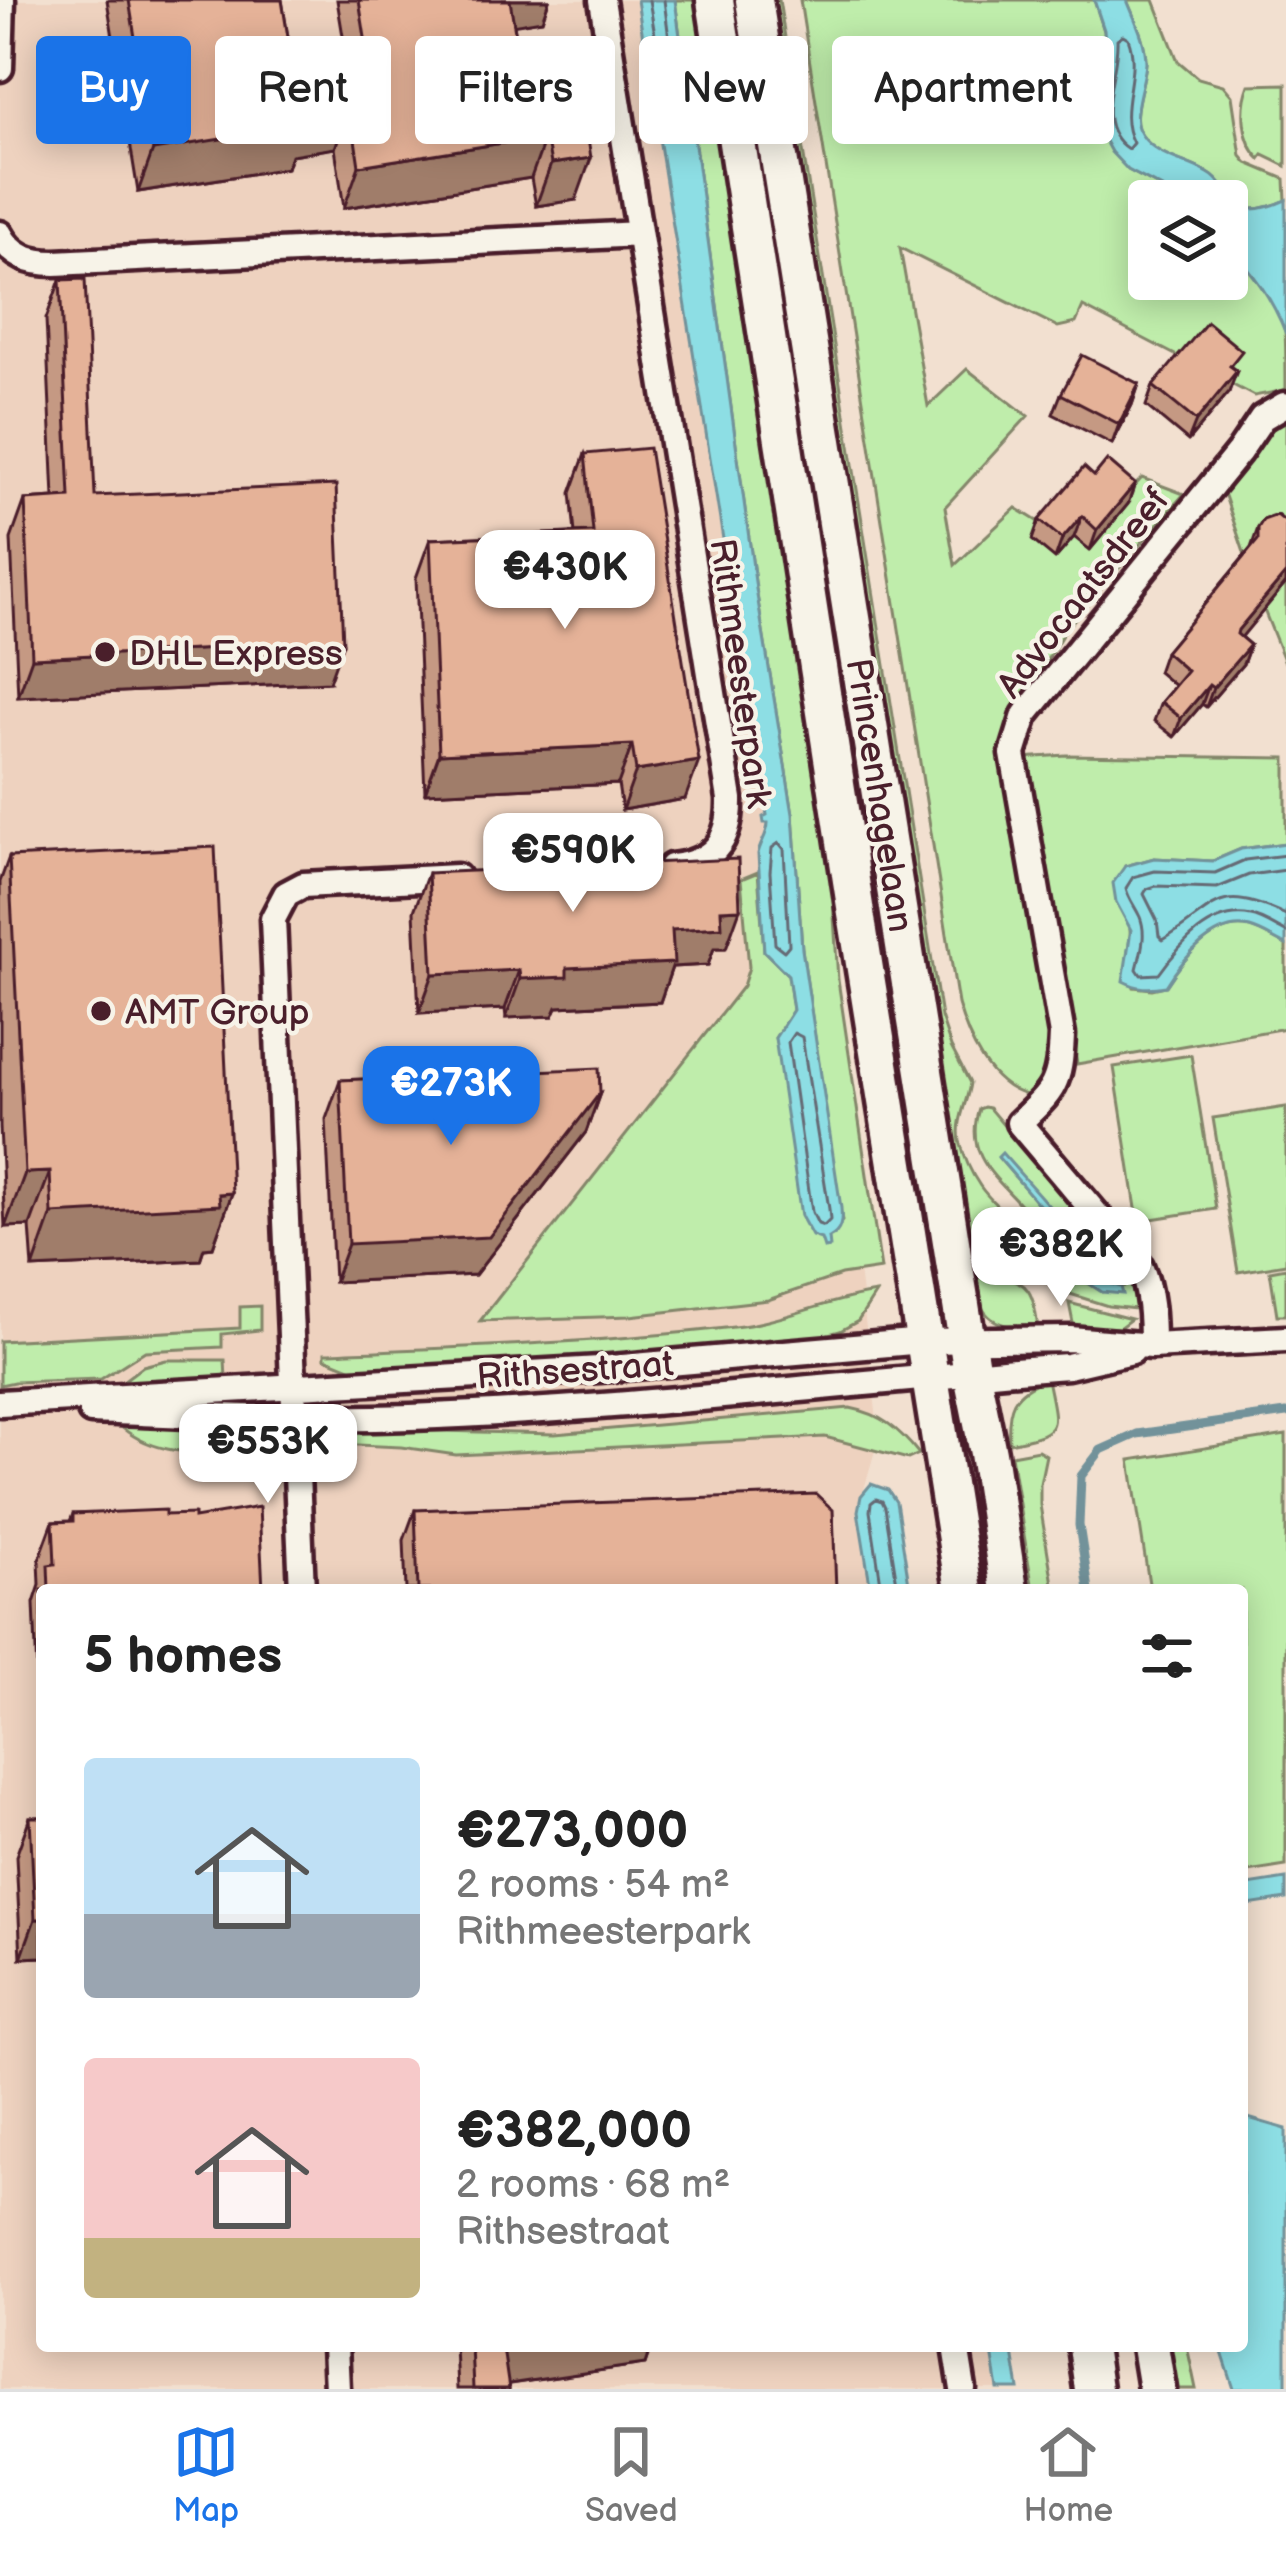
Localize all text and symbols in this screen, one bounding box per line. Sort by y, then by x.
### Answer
chip: Buy [36,36,191,144]
chip: Rent [215,36,391,144]
chip: Filters [415,36,615,144]
chip: New [639,36,808,144]
chip: Apartment [832,36,1114,144]
map controls [1128,180,1248,300]
button: layers [1128,180,1248,300]
street label: Advocaatsdreef [989,480,1179,707]
pin: €430K [481,530,649,632]
street label: Rithmeesterpark [699,536,780,811]
text: €430K [502,545,628,592]
place label: DHL Express [129,633,343,676]
marker: DHL Express [92,639,118,665]
street label: Princenhagelaan [836,655,921,935]
pin: €590K [489,813,657,915]
text: €590K [510,828,636,875]
place label: AMT Group [125,992,310,1035]
marker: AMT Group [88,998,114,1024]
pin: €273K [367,1046,535,1148]
text: €273K [390,1061,512,1108]
pin: €382K [977,1207,1145,1309]
text: €382K [998,1222,1124,1269]
street label: Rithsestraat [475,1343,675,1400]
pin: €553K [184,1404,352,1506]
text: €553K [206,1419,330,1466]
icon: filters [1134,1623,1200,1689]
text: 5 homes [84,1626,282,1687]
text: €273,000 [456,1801,688,1862]
icon: home [180,1806,324,1950]
text: 2 rooms · 54 m² [456,1862,730,1909]
text: Rithmeesterpark [456,1909,750,1956]
text: €382,000 [456,2101,692,2162]
icon: home [180,2106,324,2250]
text: 2 rooms · 68 m² [456,2162,730,2209]
text: Rithsestraat [456,2209,670,2256]
tab: Map [173,2419,239,2531]
tab: Saved [585,2419,678,2531]
tab: Home [1023,2419,1113,2531]

